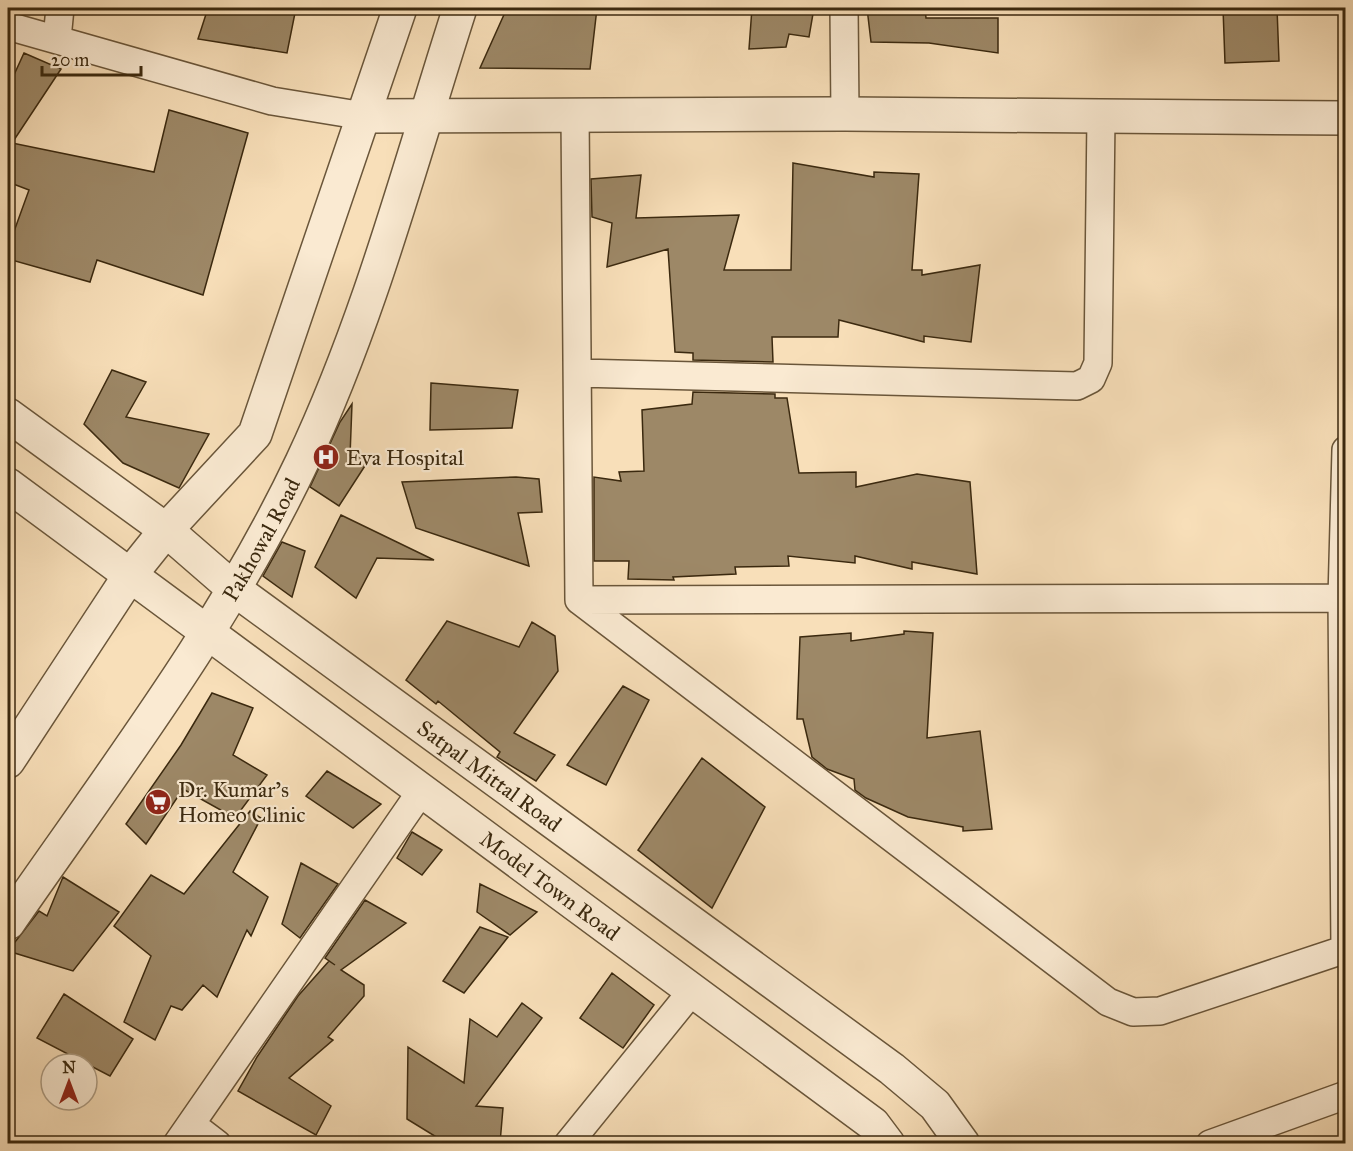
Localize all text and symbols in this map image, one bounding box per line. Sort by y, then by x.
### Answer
scale bar [42,39,141,77]
text: 20 m [51,49,89,71]
hospital icon: Eva Hospital [311,442,341,472]
place label: Eva Hospital [346,444,464,471]
street label: Pakhowal Road [216,473,306,606]
street label: Satpal Mittal Road [412,714,567,837]
place label: Dr. Kumar's Homeo Clinic [178,776,306,828]
supermarket icon: Dr. Kumar's Homeo Clinic [143,787,173,817]
street label: Model Town Road [475,825,625,946]
north arrow [39,1052,99,1112]
text: N [62,1058,76,1077]

